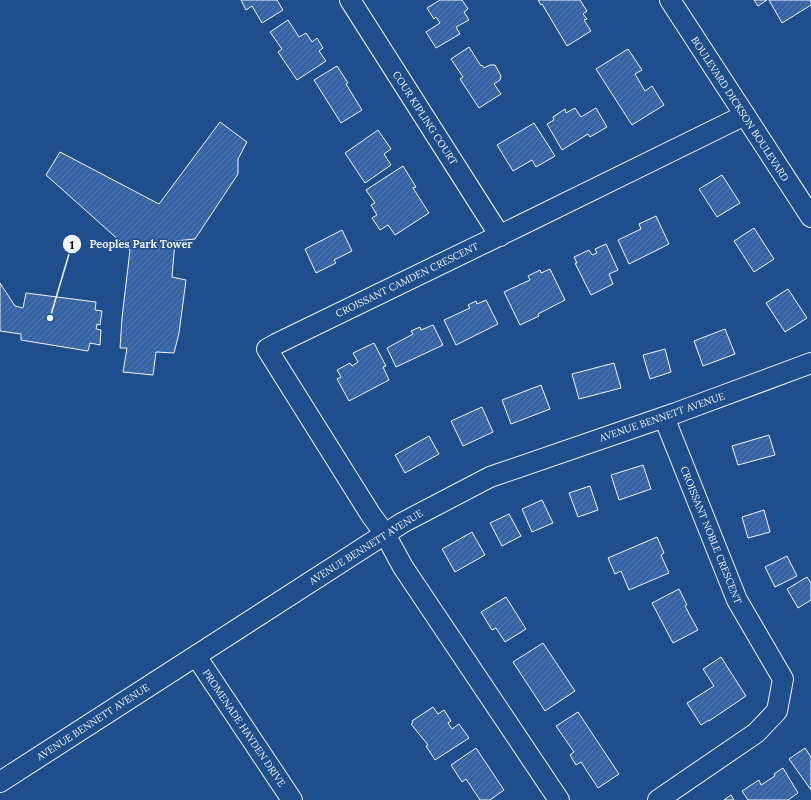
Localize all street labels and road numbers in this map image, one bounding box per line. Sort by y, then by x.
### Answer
street label: BOULEVARD DICKSON BOULEVARD [688,34,792,184]
street label: COUR KIPLING COURT [390,69,461,168]
street label: CROISSANT CAMDEN CRESCENT [333,239,481,320]
street label: AVENUE BENNETT AVENUE [597,389,726,445]
street label: CROISSANT NOBLE CRESCENT [677,464,745,606]
street label: AVENUE BENNETT AVENUE [306,507,425,588]
street label: PROMENADE HAYDEN DRIVE [200,667,288,789]
street label: AVENUE BENNETT AVENUE [33,681,152,764]

